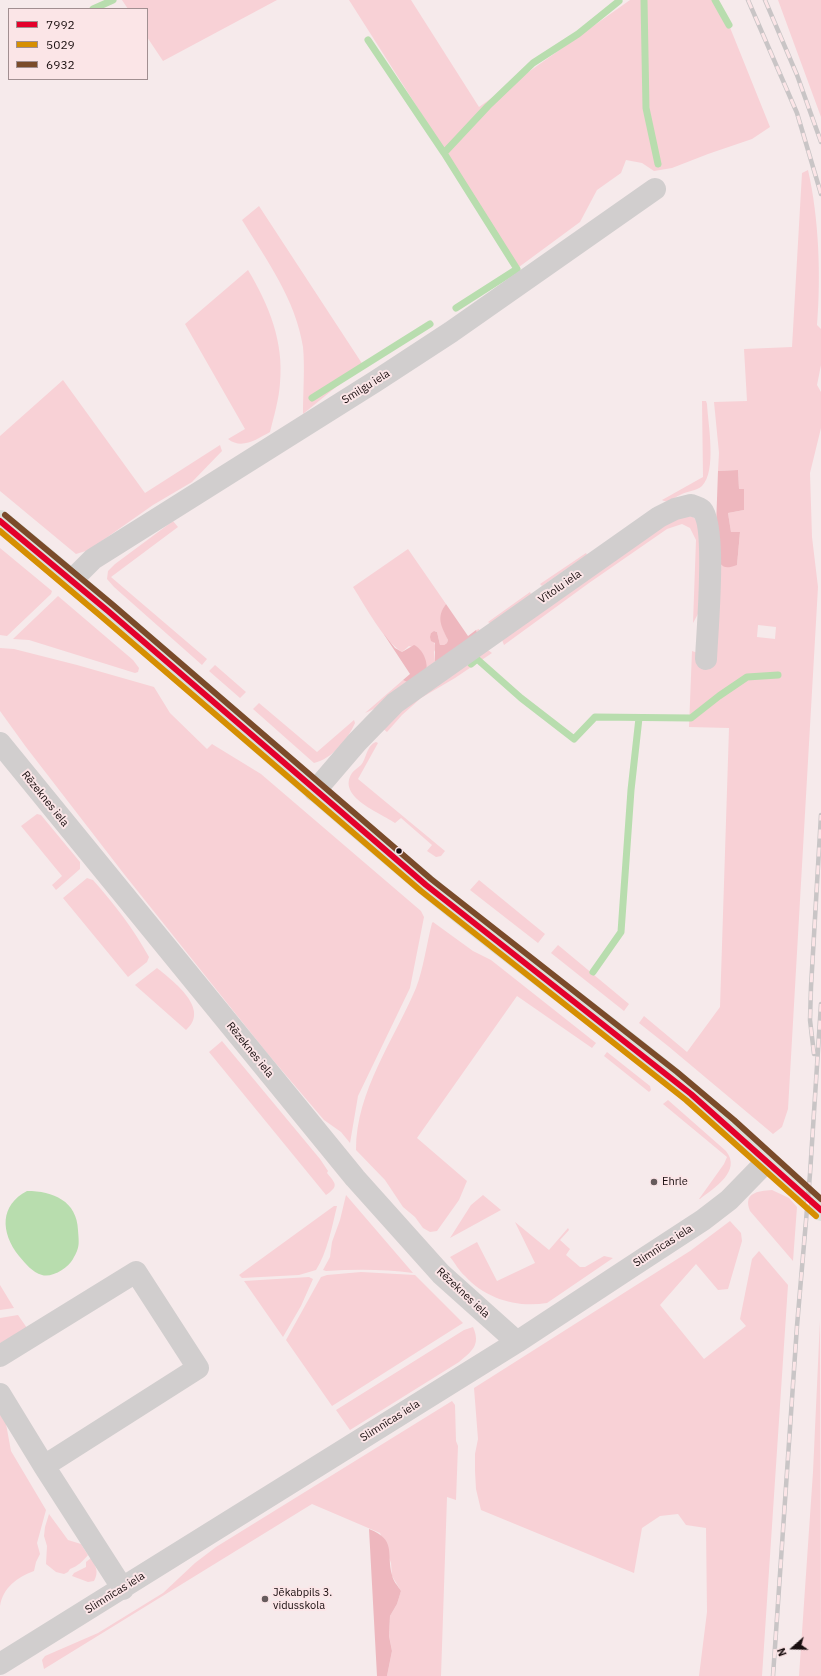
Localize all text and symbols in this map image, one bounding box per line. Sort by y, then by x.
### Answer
legend [8,8,148,80]
text: 7992 [46,17,75,32]
text: 5029 [46,37,75,52]
text: 6932 [46,57,75,72]
street label: Smilgu iela [340,367,392,407]
street label: Vītolu iela [536,567,584,607]
street label: Rēzeknes iela [19,769,71,829]
unlabelled marker [394,846,404,856]
street label: Rēzeknes iela [224,1020,276,1080]
place label: Ehrle [662,1175,688,1189]
marker: Ehrle [649,1177,659,1187]
street label: Slimnīcas iela [631,1222,695,1270]
street label: Rēzeknes iela [434,1265,492,1321]
street label: Slimnīcas iela [358,1397,422,1445]
street label: Slimnīcas iela [83,1569,147,1617]
place label: Jēkabpils 3. vidusskola [273,1586,332,1612]
marker: Jēkabpils 3. vidusskola [260,1594,270,1604]
north arrow [773,1628,813,1668]
text: N [774,1646,790,1658]

